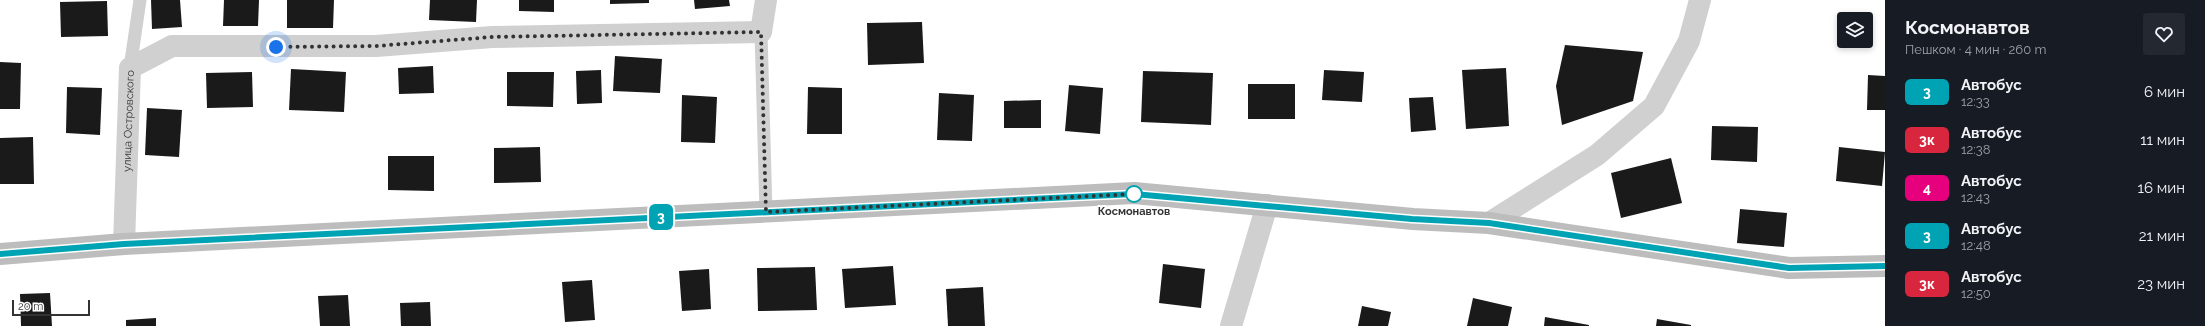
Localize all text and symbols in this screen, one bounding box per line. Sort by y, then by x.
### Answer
map controls [1837,12,1873,48]
button: layers [1837,12,1873,48]
button: heart [2143,13,2185,55]
text: Космонавтов [1905,16,2030,38]
your location [266,37,286,57]
text: Пешком · 4 мин · 260 m [1905,42,2046,57]
street label: улица Островского [120,70,137,172]
text: Автобус [1961,76,2022,94]
text: 6 мин [2144,83,2185,101]
text: 3 [1923,84,1931,100]
text: 12:33 [1961,94,1990,109]
text: Автобус [1961,124,2022,142]
text: 11 мин [2140,131,2185,149]
text: 3к [1919,132,1935,148]
text: 12:38 [1961,142,1990,157]
text: Автобус [1961,172,2022,190]
text: 16 мин [2138,179,2185,197]
text: 4 [1923,180,1931,196]
marker: Космонавтов [1125,185,1143,203]
text: 12:43 [1961,190,1990,205]
line badge: 3 [648,204,674,230]
place label: Космонавтов [1098,205,1170,218]
text: 3 [657,209,665,225]
text: Автобус [1961,220,2022,238]
text: 21 мин [2139,227,2185,245]
text: 3 [1923,228,1931,244]
text: 12:48 [1961,238,1991,253]
text: Автобус [1961,268,2022,286]
text: 23 мин [2137,275,2185,293]
text: 3к [1919,276,1935,292]
text: 12:50 [1961,286,1991,301]
scale bar [12,298,90,317]
text: 20 m [18,300,43,313]

